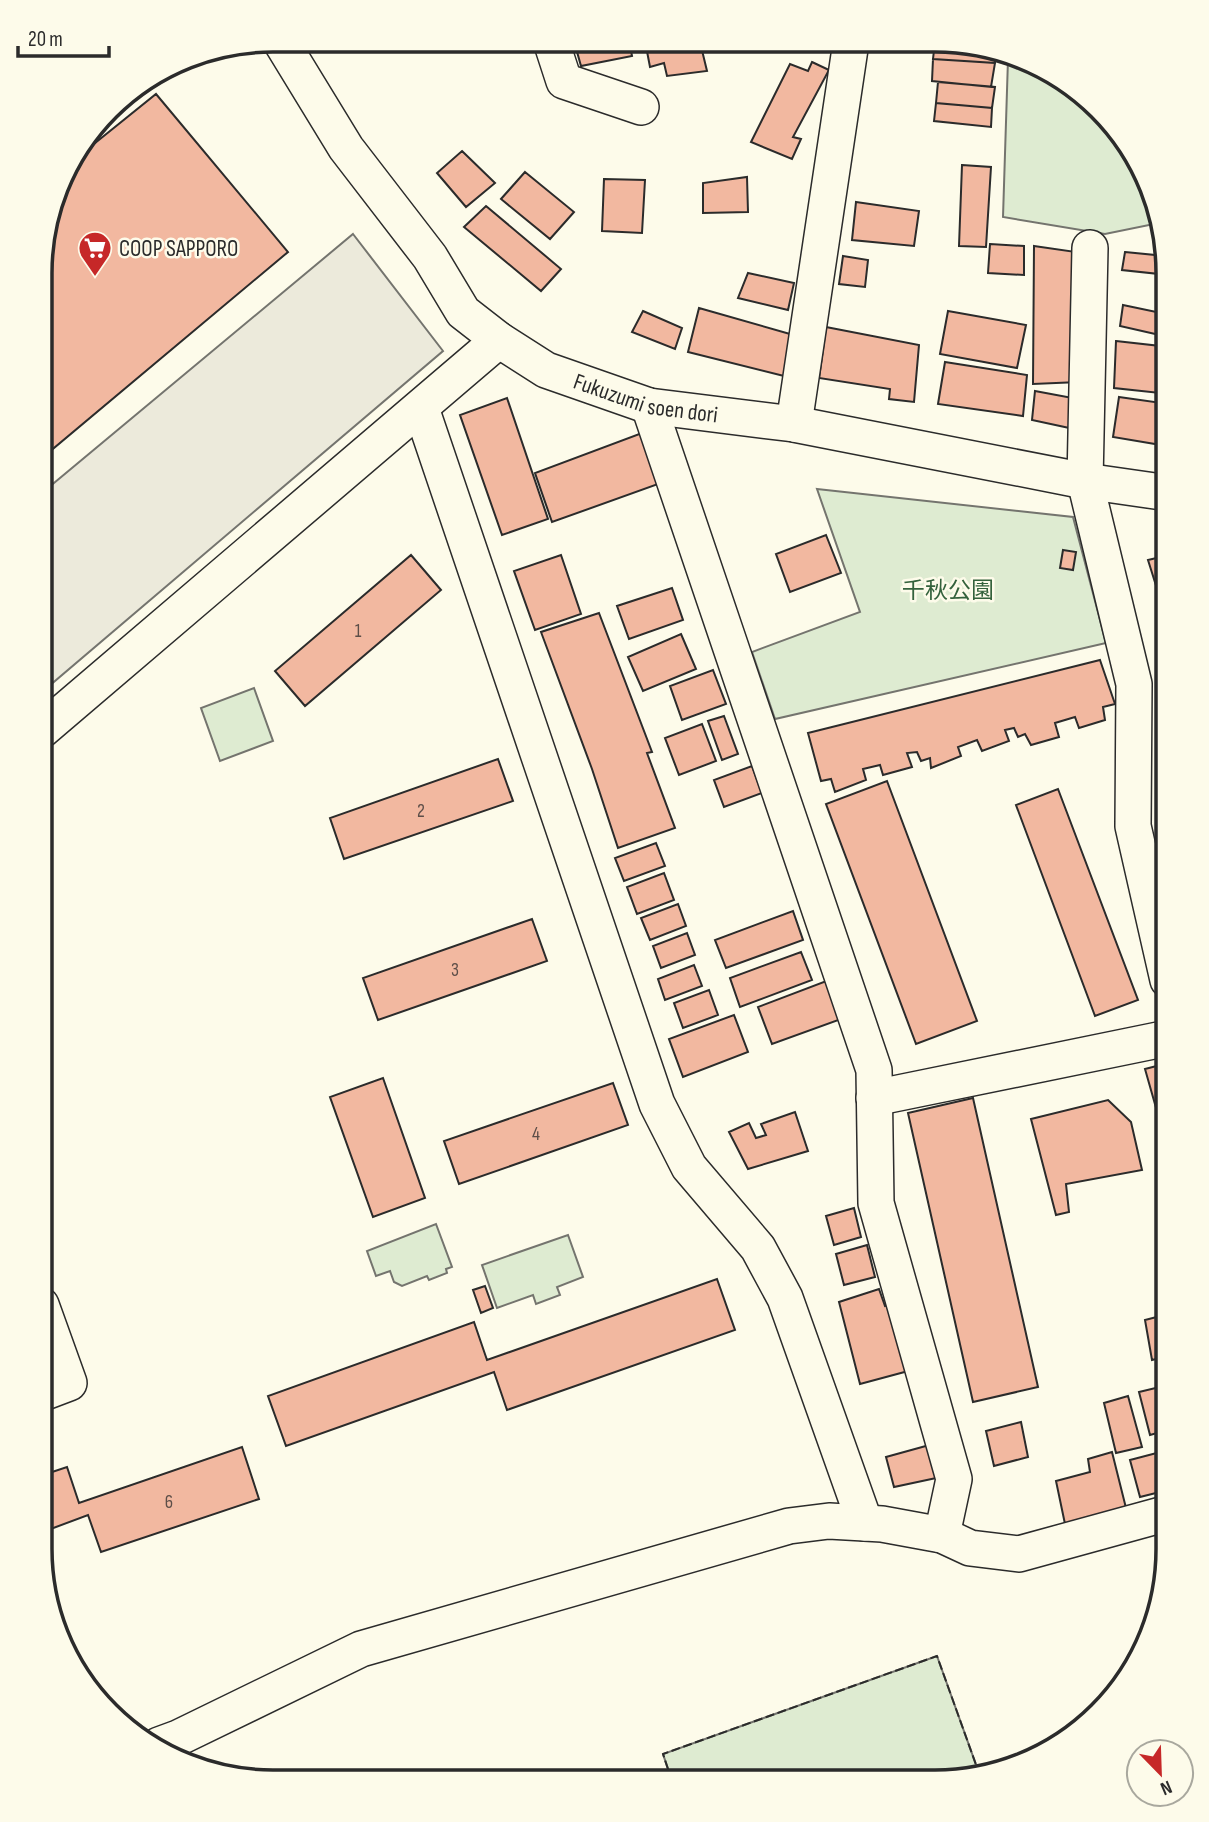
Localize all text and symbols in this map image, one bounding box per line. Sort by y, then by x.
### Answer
scale bar [18,14,108,58]
text: 20 m [28,27,63,52]
supermarket icon: COOP SAPPORO [76,229,114,278]
place label: COOP SAPPORO [119,235,238,263]
street label: Fukuzumi soen dori [570,368,719,429]
park label: 千秋公園 [902,577,994,605]
house number: 1 [355,620,362,643]
house number: 2 [417,800,425,823]
house number: 3 [451,959,459,982]
house number: 4 [532,1123,540,1146]
house number: 6 [165,1491,173,1514]
north arrow [1125,1738,1195,1808]
text: N [1157,1775,1175,1800]

